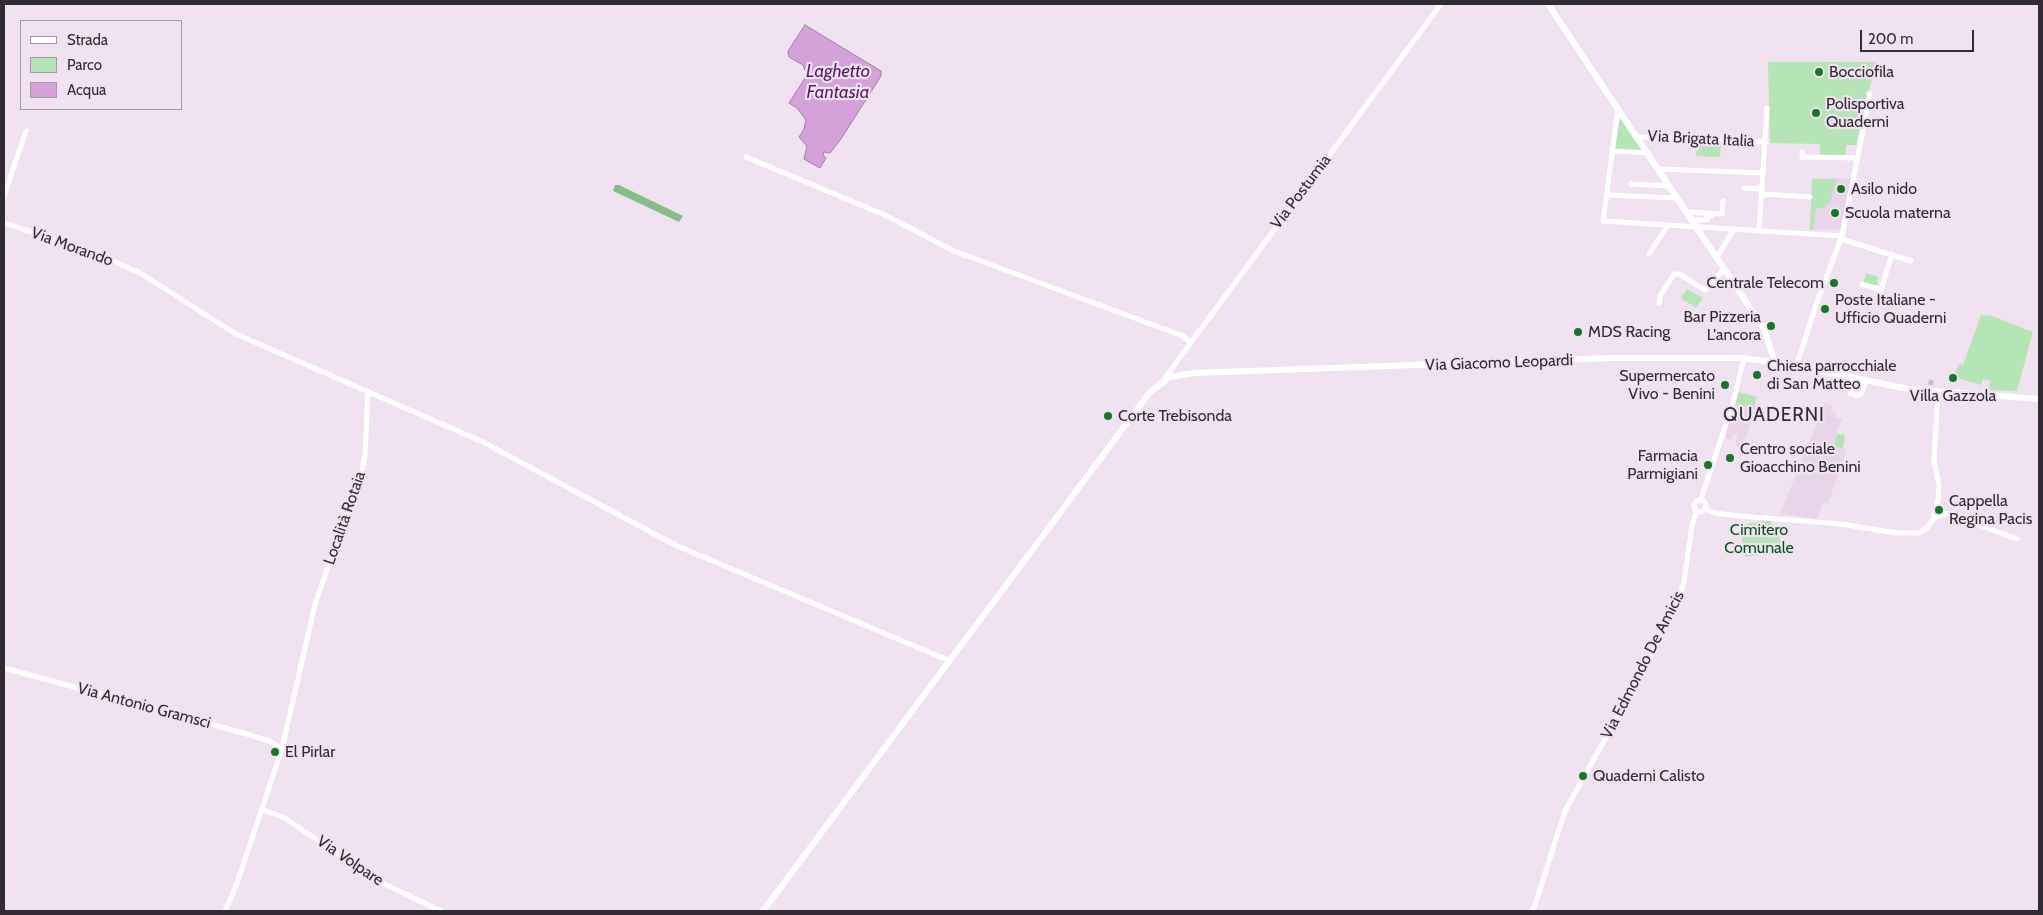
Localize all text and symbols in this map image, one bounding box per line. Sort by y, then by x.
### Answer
legend [20,20,182,110]
scale bar [1863,20,1977,52]
text: 200 m [1868,30,1913,48]
text: Strada [67,31,108,49]
text: Parco [67,56,102,74]
water label: Laghetto Fantasia [806,61,870,104]
place label: Bocciofila [1829,62,1894,82]
marker: Bocciofila [1813,66,1825,78]
text: Acqua [67,81,106,99]
place label: Polisportiva Quaderni [1826,94,1905,132]
marker: Polisportiva Quaderni [1810,107,1822,119]
street label: Via Brigata Italia [1647,127,1755,151]
street label: Via Postumia [1267,151,1335,233]
place label: Asilo nido [1851,179,1917,199]
marker: Asilo nido [1835,183,1847,195]
place label: Scuola materna [1845,203,1951,223]
marker: Scuola materna [1829,207,1841,219]
street label: Via Morando [28,223,116,271]
place label: Centrale Telecom [1707,273,1824,293]
marker: Centrale Telecom [1828,277,1840,289]
place label: Poste Italiane - Ufficio Quaderni [1835,290,1946,328]
marker: Poste Italiane - Ufficio Quaderni [1819,303,1831,315]
place label: Bar Pizzeria L'ancora [1683,307,1761,345]
marker: Bar Pizzeria L'ancora [1765,320,1777,332]
place label: MDS Racing [1588,322,1670,342]
marker: MDS Racing [1572,326,1584,338]
street label: Via Giacomo Leopardi [1425,351,1573,375]
place label: Chiesa parrocchiale di San Matteo [1767,356,1896,394]
place label: Supermercato Vivo - Benini [1619,366,1715,404]
marker: Chiesa parrocchiale di San Matteo [1751,369,1763,381]
marker: Villa Gazzola [1947,372,1959,384]
marker: Supermercato Vivo - Benini [1719,379,1731,391]
place label: Villa Gazzola [1910,386,1996,406]
district label: QUADERNI [1722,404,1826,426]
place label: Corte Trebisonda [1118,406,1232,426]
marker: Corte Trebisonda [1102,410,1114,422]
place label: Centro sociale Gioacchino Benini [1740,439,1861,477]
place label: Farmacia Parmigiani [1627,446,1698,484]
marker: Centro sociale Gioacchino Benini [1724,452,1736,464]
marker: Farmacia Parmigiani [1702,459,1714,471]
street label: Località Rotaia [320,469,370,567]
place label: Cappella Regina Pacis [1949,491,2032,529]
marker: Cappella Regina Pacis [1933,504,1945,516]
park label: Cimitero Comunale [1724,520,1794,558]
street label: Via Edmondo De Amicis [1597,588,1689,742]
street label: Via Antonio Gramsci [75,679,213,733]
place label: El Pirlar [285,742,335,762]
marker: El Pirlar [269,746,281,758]
place label: Quaderni Calisto [1593,766,1705,786]
marker: Quaderni Calisto [1577,770,1589,782]
street label: Via Volpare [313,832,387,890]

